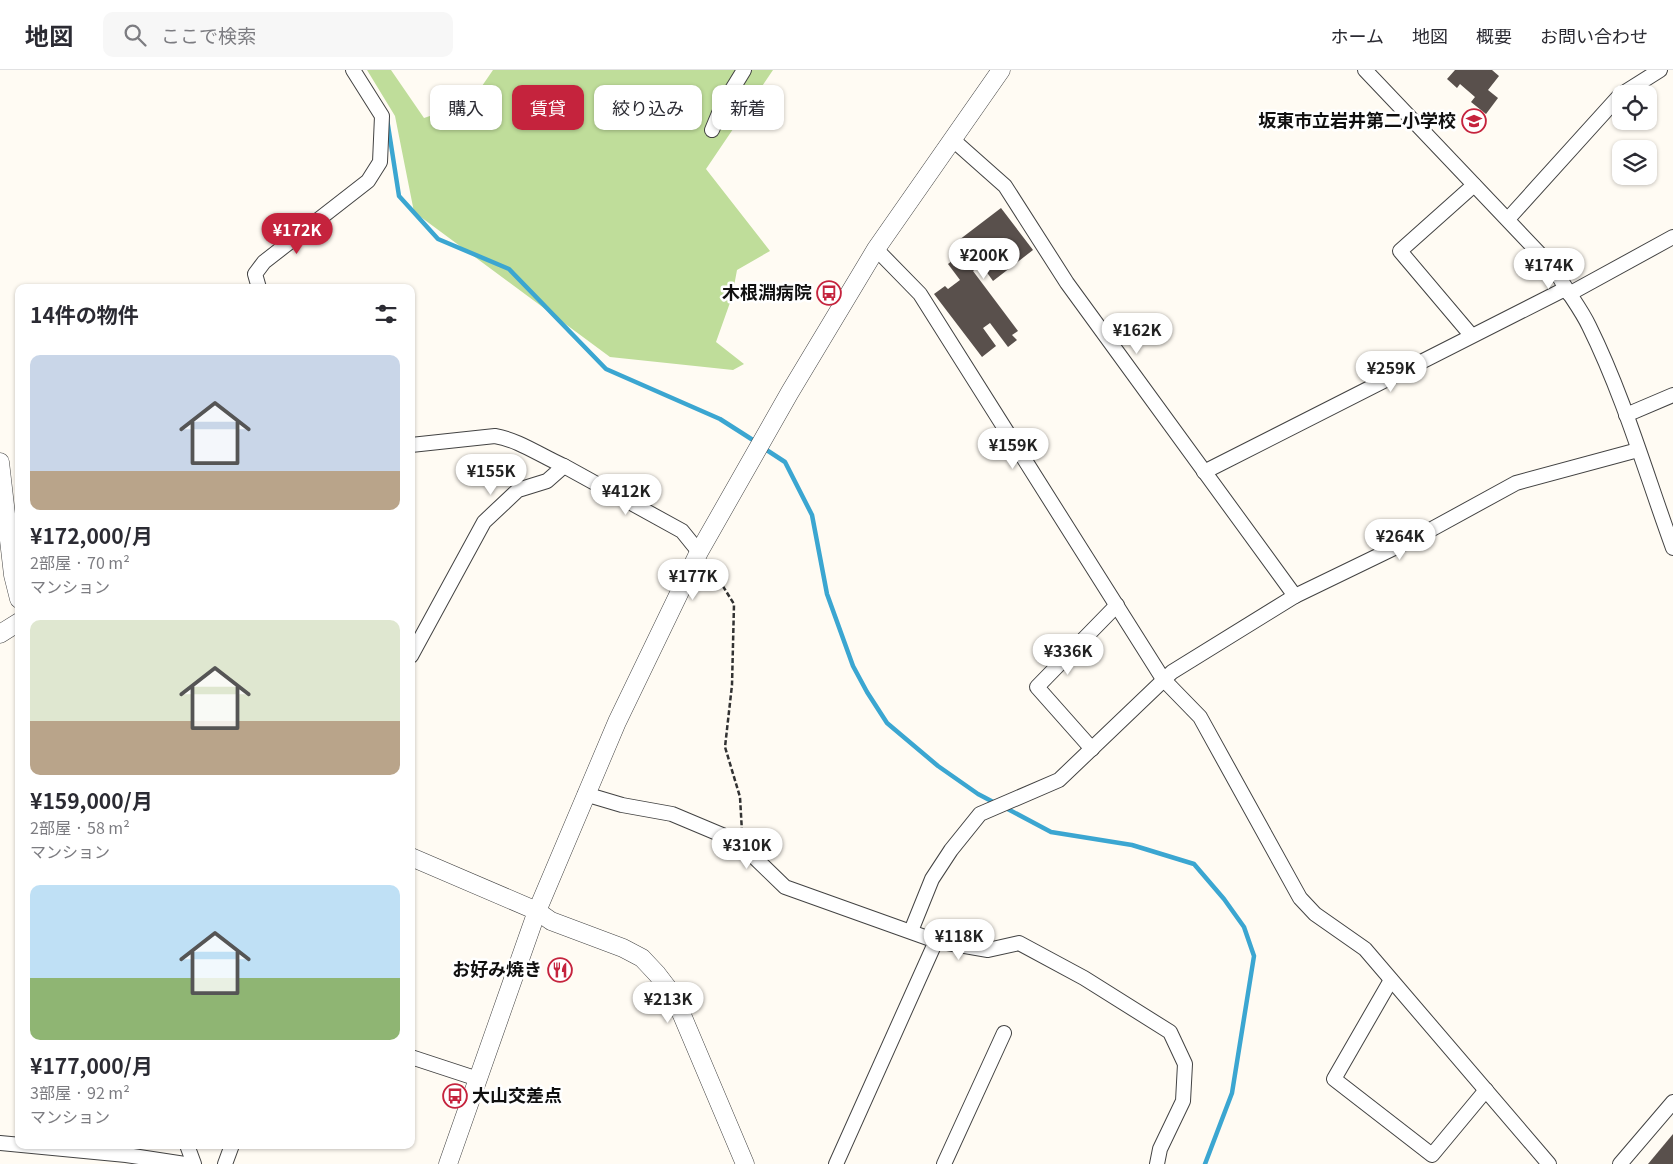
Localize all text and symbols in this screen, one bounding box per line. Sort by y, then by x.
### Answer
search box [103,12,453,57]
text: 地図 [25,17,73,52]
icon: search [121,21,149,49]
text: ここで検索 [161,21,256,48]
text: ホーム [1331,22,1384,48]
text: 地図 [1412,22,1448,48]
text: 概要 [1476,22,1512,48]
text: お問い合わせ [1540,22,1648,48]
chip: 購入 [430,85,502,130]
chip: 賃貸 [512,85,584,130]
chip: 絞り込み [594,85,702,130]
chip: 新着 [712,85,784,130]
map controls [1612,85,1657,185]
button: locate [1612,85,1657,130]
place label: 坂東市立岩井第二小学校 [1258,106,1456,132]
school or university icon: 坂東市立岩井第二小学校 [1461,108,1487,134]
button: layers [1612,140,1657,185]
pin: ¥172K [262,212,332,255]
text: ¥172K [273,217,321,241]
pin: ¥200K [949,238,1019,280]
text: ¥200K [960,242,1008,266]
pin: ¥174K [1514,248,1584,290]
text: ¥174K [1525,252,1573,276]
place label: 木根淵病院 [722,278,812,304]
bus stop icon: 木根淵病院 [816,280,842,306]
text: 14件の物件 [30,299,139,329]
icon: filters [372,300,400,328]
pin: ¥162K [1102,312,1172,355]
text: ¥162K [1113,317,1161,341]
pin: ¥259K [1356,350,1426,393]
text: ¥259K [1367,355,1415,379]
icon: home [170,388,260,478]
pin: ¥159K [978,428,1048,470]
text: ¥159K [989,432,1037,456]
pin: ¥155K [456,454,526,496]
text: ¥155K [467,458,515,482]
pin: ¥412K [591,474,661,516]
text: ¥412K [602,478,650,502]
pin: ¥264K [1365,518,1435,561]
text: ¥172,000/月 [30,520,153,550]
text: ¥264K [1376,523,1424,547]
text: 2部屋 · 70 m² [30,550,130,574]
pin: ¥177K [658,558,728,601]
text: ¥177K [669,563,717,587]
text: マンション [30,574,110,598]
pin: ¥336K [1033,634,1103,676]
text: ¥336K [1044,638,1092,662]
icon: home [170,653,260,743]
text: ¥159,000/月 [30,785,153,815]
text: 2部屋 · 58 m² [30,815,130,839]
pin: ¥310K [712,828,782,870]
text: ¥310K [723,832,771,856]
text: マンション [30,839,110,863]
icon: home [170,918,260,1008]
pin: ¥118K [924,918,994,961]
text: ¥118K [935,923,983,947]
place label: お好み焼き [452,955,542,981]
restaurant icon: お好み焼き [547,957,573,983]
pin: ¥213K [633,982,703,1024]
text: ¥213K [644,986,692,1010]
text: ¥177,000/月 [30,1050,153,1080]
text: 3部屋 · 92 m² [30,1080,130,1104]
place label: 大山交差点 [472,1081,562,1107]
bus stop icon: 大山交差点 [442,1083,468,1109]
text: マンション [30,1104,110,1128]

